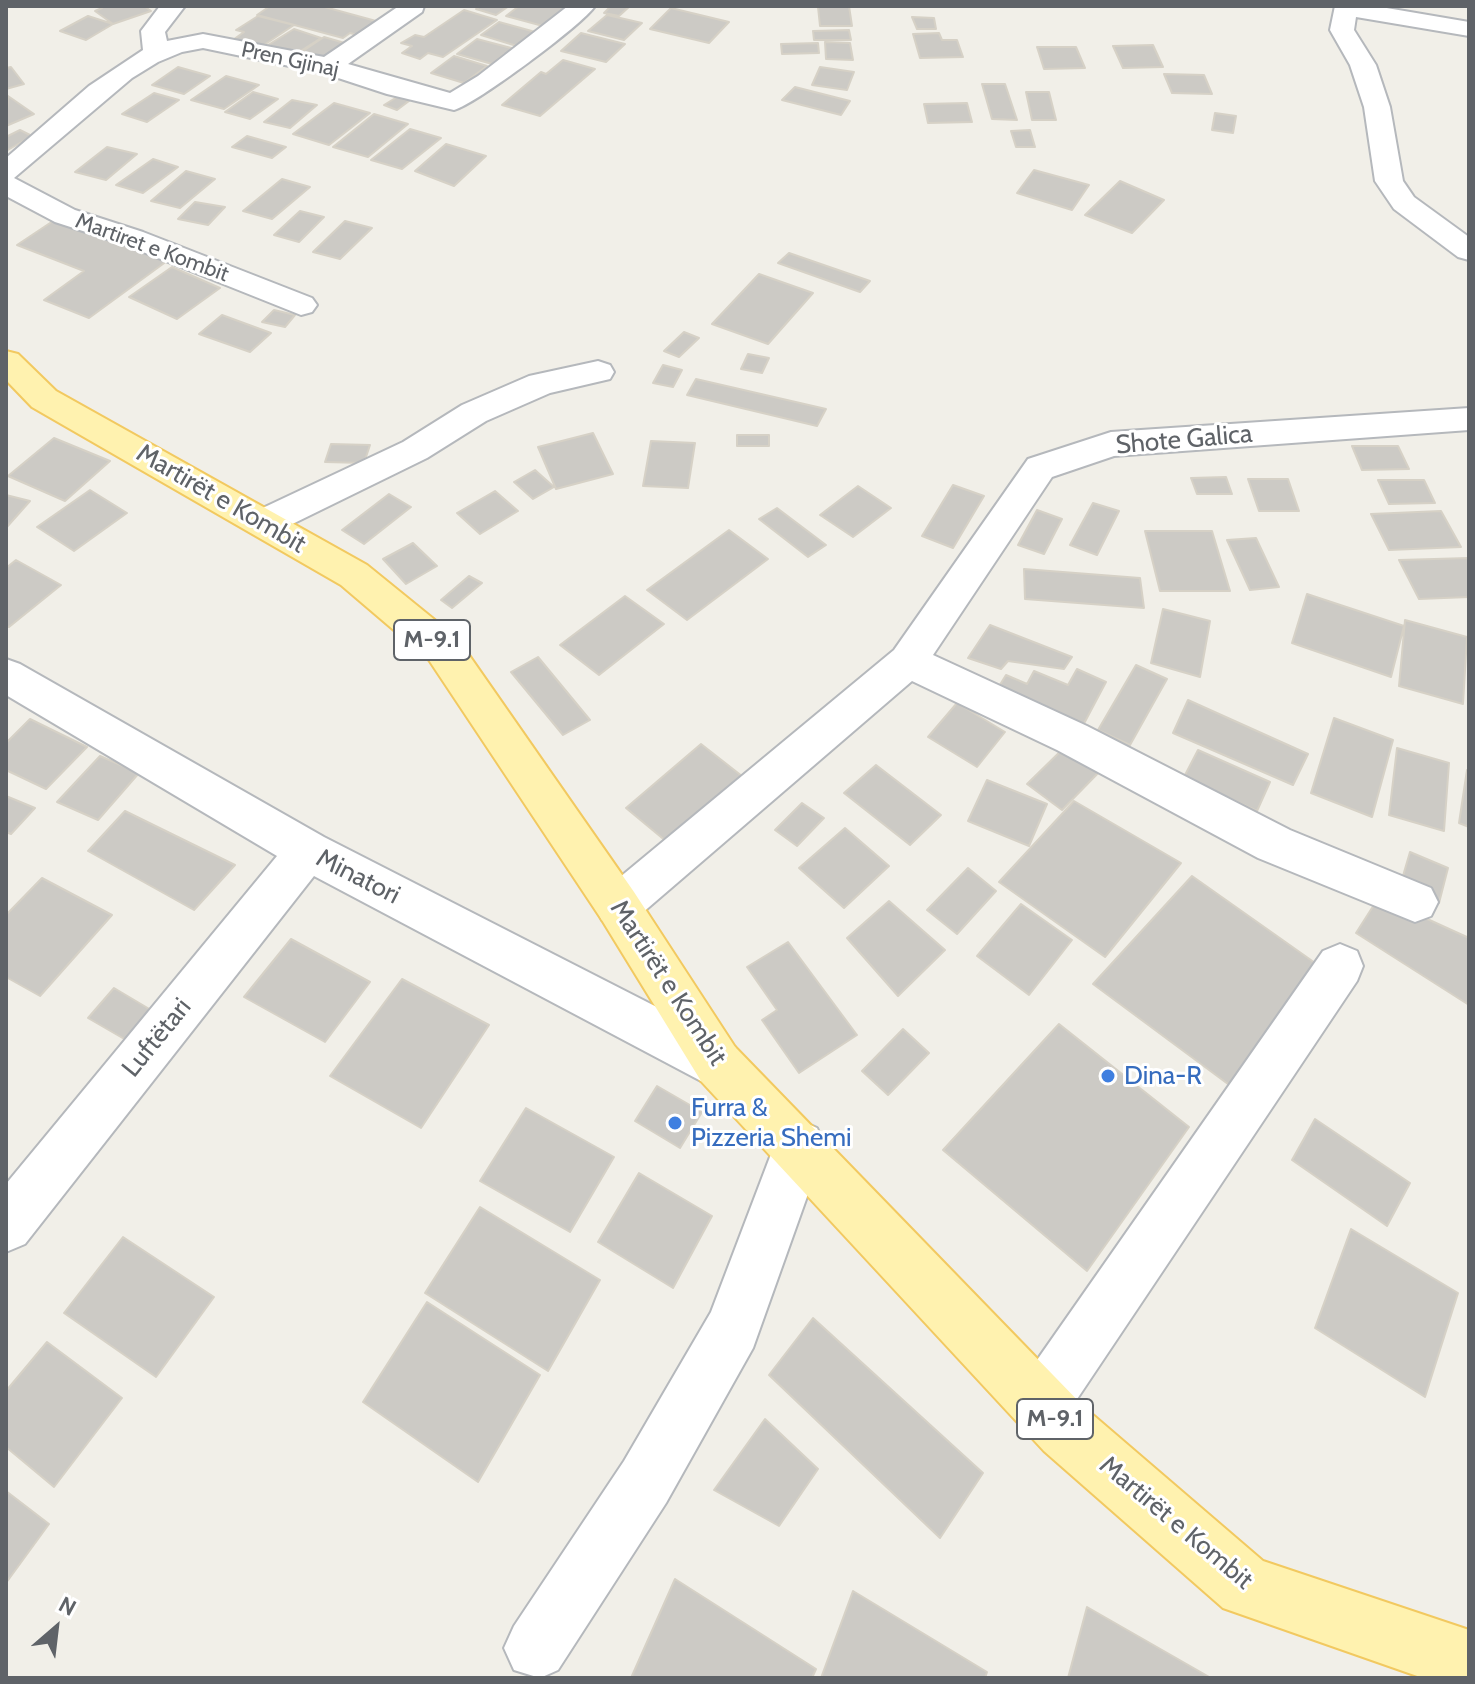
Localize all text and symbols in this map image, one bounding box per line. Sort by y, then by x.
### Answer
street label: Pren Gjinaj [239,37,341,83]
street label: Martiret e Kombit [72,208,232,288]
street label: Shote Galica [1114,418,1254,462]
street label: Martirët e Kombit [131,438,311,560]
road number: M-9.1 [394,620,470,660]
street label: Minatori [311,843,405,911]
street label: Martirët e Kombit [603,895,733,1071]
street label: Luftëtari [116,992,198,1084]
place label: Dina-R [1124,1060,1202,1092]
marker: Dina-R [1099,1067,1117,1085]
place label: Furra & Pizzeria Shemi [691,1092,852,1154]
marker: Furra & Pizzeria Shemi [666,1114,684,1132]
road number: M-9.1 [1017,1399,1093,1439]
street label: Martirët e Kombit [1093,1450,1259,1596]
north arrow [16,1588,96,1668]
text: N [54,1591,81,1622]

